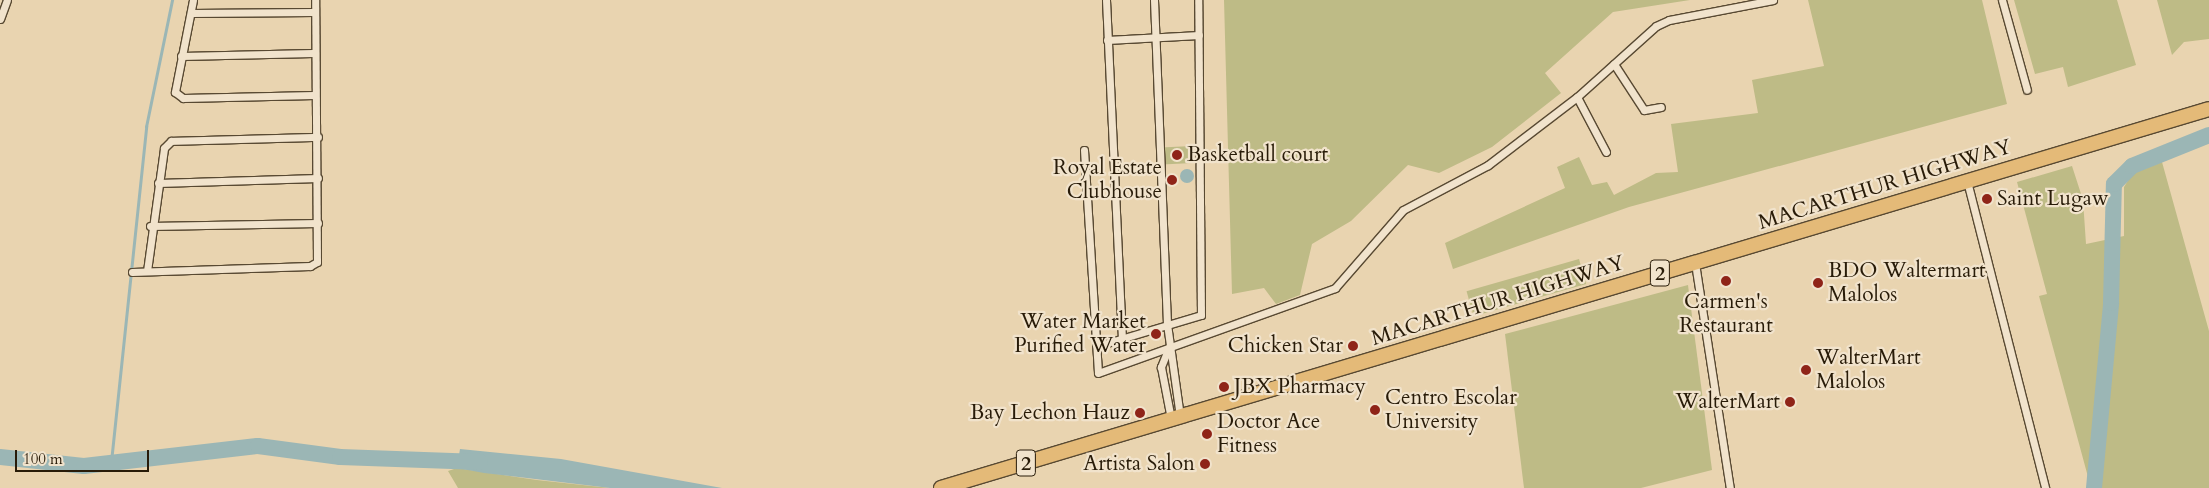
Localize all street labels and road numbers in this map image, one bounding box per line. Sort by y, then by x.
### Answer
street label: MACARTHUR HIGHWAY [1755,134,2015,236]
street label: MACARTHUR HIGHWAY [1368,250,1628,352]
road number: 2 [1649,256,1671,290]
road number: 2 [1015,446,1037,480]

